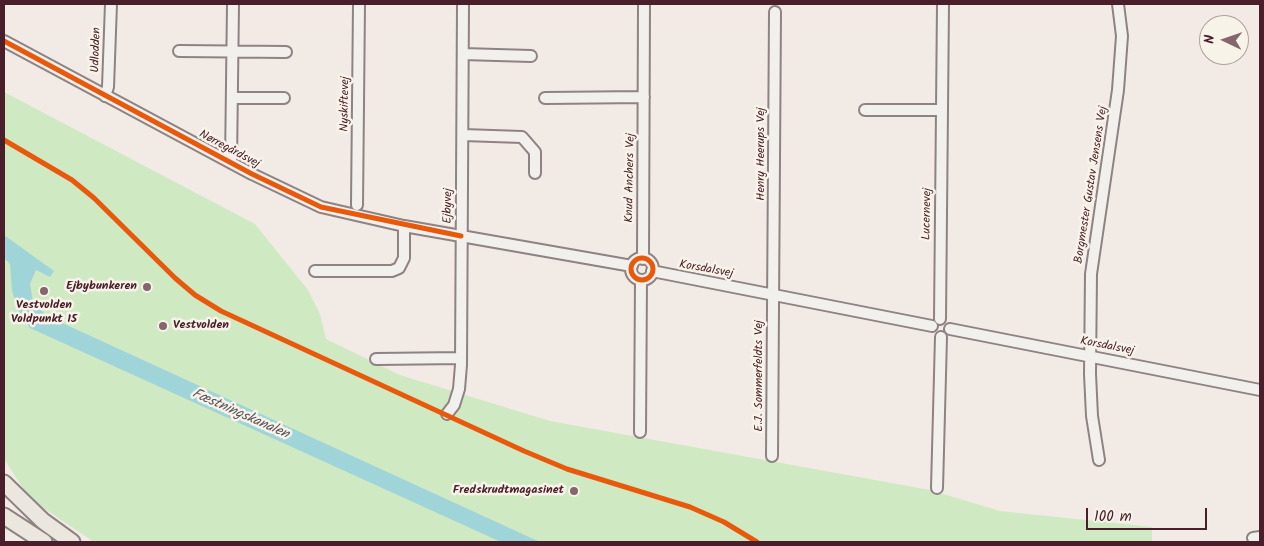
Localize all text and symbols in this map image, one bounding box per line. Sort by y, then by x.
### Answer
north arrow [1199,15,1249,65]
street label: Udlodden [89,27,105,73]
text: N [1199,34,1221,44]
street label: Nyskiftevej [338,76,354,132]
street label: Borgmester Gustav Jensens Vej [1072,105,1112,265]
street label: Henry Heerups Vej [755,107,769,201]
street label: Nørregårdsvej [196,128,262,172]
street label: Knud Anchers Vej [623,133,639,223]
street label: Ejbyvej [441,188,457,224]
street label: Lucernevej [920,188,936,240]
street label: Korsdalsvej [678,258,734,282]
place label: Ejbybunkeren [66,280,137,294]
marker: Ejbybunkeren [141,281,153,293]
marker: Vestvolden Voldpunkt 15 [38,285,50,297]
place label: Vestvolden Voldpunkt 15 [11,299,77,327]
place label: Vestvolden [173,319,229,333]
marker: Vestvolden [157,320,169,332]
street label: E.J. Sommerfeldts Vej [753,320,767,432]
street label: Korsdalsvej [1079,335,1135,359]
water label: Fæstningskanalen [189,386,291,444]
place label: Fredskrudtmagasinet [453,484,564,498]
marker: Fredskrudtmagasinet [568,485,580,497]
scale bar [1089,498,1210,530]
text: 100 m [1094,505,1132,529]

